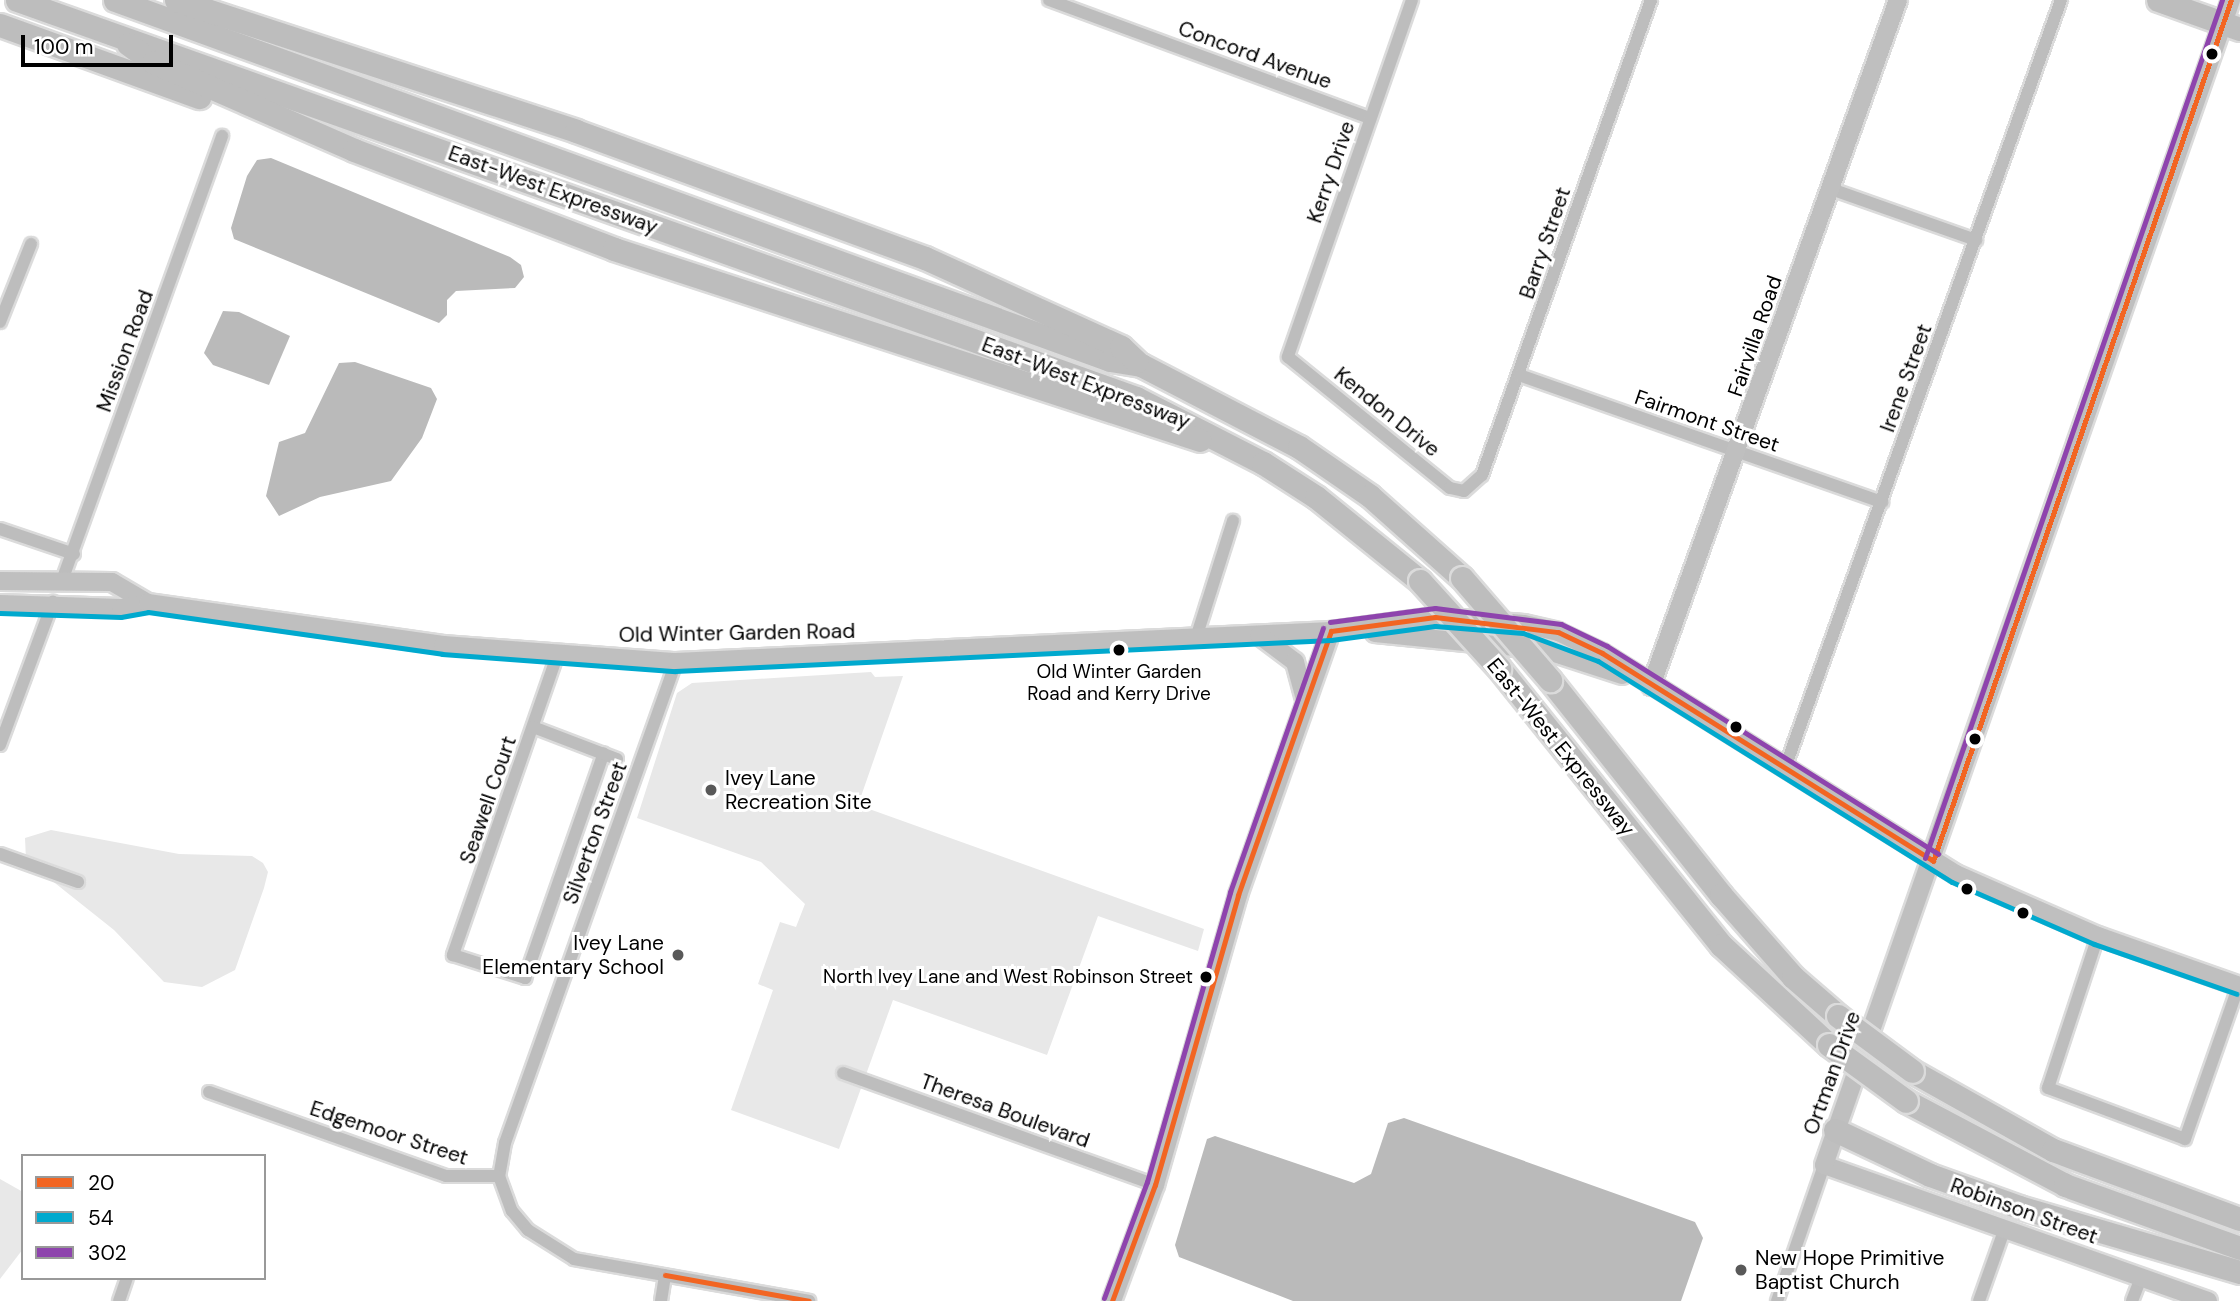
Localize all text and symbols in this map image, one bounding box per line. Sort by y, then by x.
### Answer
street label: Concord Avenue [1175,16,1335,94]
scale bar [24,21,177,65]
text: 100 m [34,33,94,61]
unlabelled marker [2205,47,2219,61]
street label: Kerry Drive [1302,118,1360,226]
street label: East-West Expressway [445,140,661,240]
street label: Barry Street [1514,184,1576,302]
street label: Fairvilla Road [1723,272,1787,400]
street label: Mission Road [91,287,159,415]
street label: Irene Street [1875,320,1937,436]
street label: East-West Expressway [978,332,1194,434]
street label: Kendon Drive [1329,362,1445,462]
street label: Fairmont Street [1631,384,1783,458]
street label: Old Winter Garden Road [618,618,856,648]
marker: Old Winter Garden Road and Kerry Drive [1112,643,1126,657]
street label: East-West Expressway [1482,653,1640,841]
place label: Old Winter Garden Road and Kerry Drive [1027,661,1211,705]
unlabelled marker [1729,720,1743,734]
unlabelled marker [1968,732,1982,746]
street label: Seawell Court [454,733,522,867]
street label: Silverton Street [558,758,632,908]
place label: Ivey Lane Recreation Site [725,765,872,815]
marker: Ivey Lane Recreation Site [703,782,719,798]
unlabelled marker [1960,882,1974,896]
unlabelled marker [2016,906,2030,920]
place label: Ivey Lane Elementary School [482,930,664,980]
marker: Ivey Lane Elementary School [670,947,686,963]
place label: North Ivey Lane and West Robinson Street [823,966,1193,988]
marker: North Ivey Lane and West Robinson Street [1199,970,1213,984]
street label: Ortman Drive [1798,1008,1866,1138]
street label: Theresa Boulevard [917,1069,1093,1153]
street label: Edgemoor Street [307,1096,471,1170]
legend [21,1154,266,1280]
text: 20 [88,1169,114,1197]
street label: Robinson Street [1947,1173,2101,1249]
text: 54 [88,1204,114,1232]
text: 302 [88,1239,127,1267]
place label: New Hope Primitive Baptist Church [1755,1245,1945,1295]
marker: New Hope Primitive Baptist Church [1733,1262,1749,1278]

